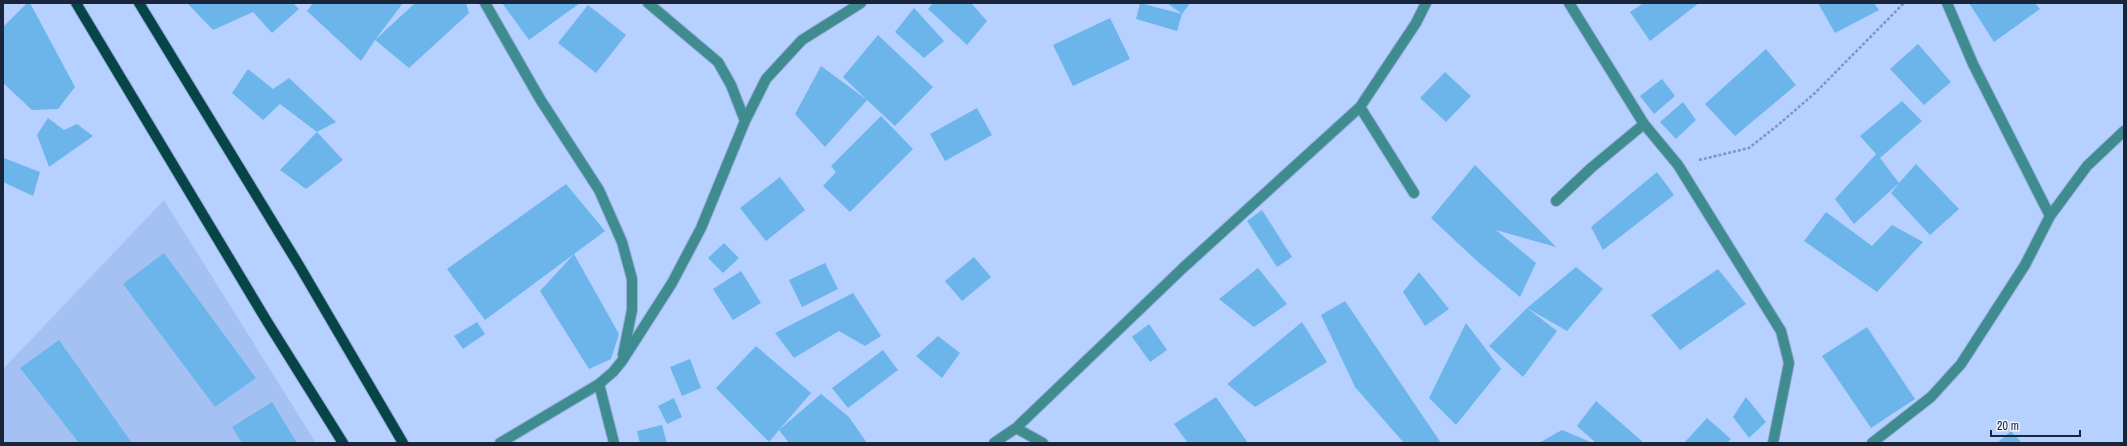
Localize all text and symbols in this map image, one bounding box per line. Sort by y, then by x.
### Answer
scale bar [1991,412,2080,438]
text: 20 m [1997,418,2019,434]

